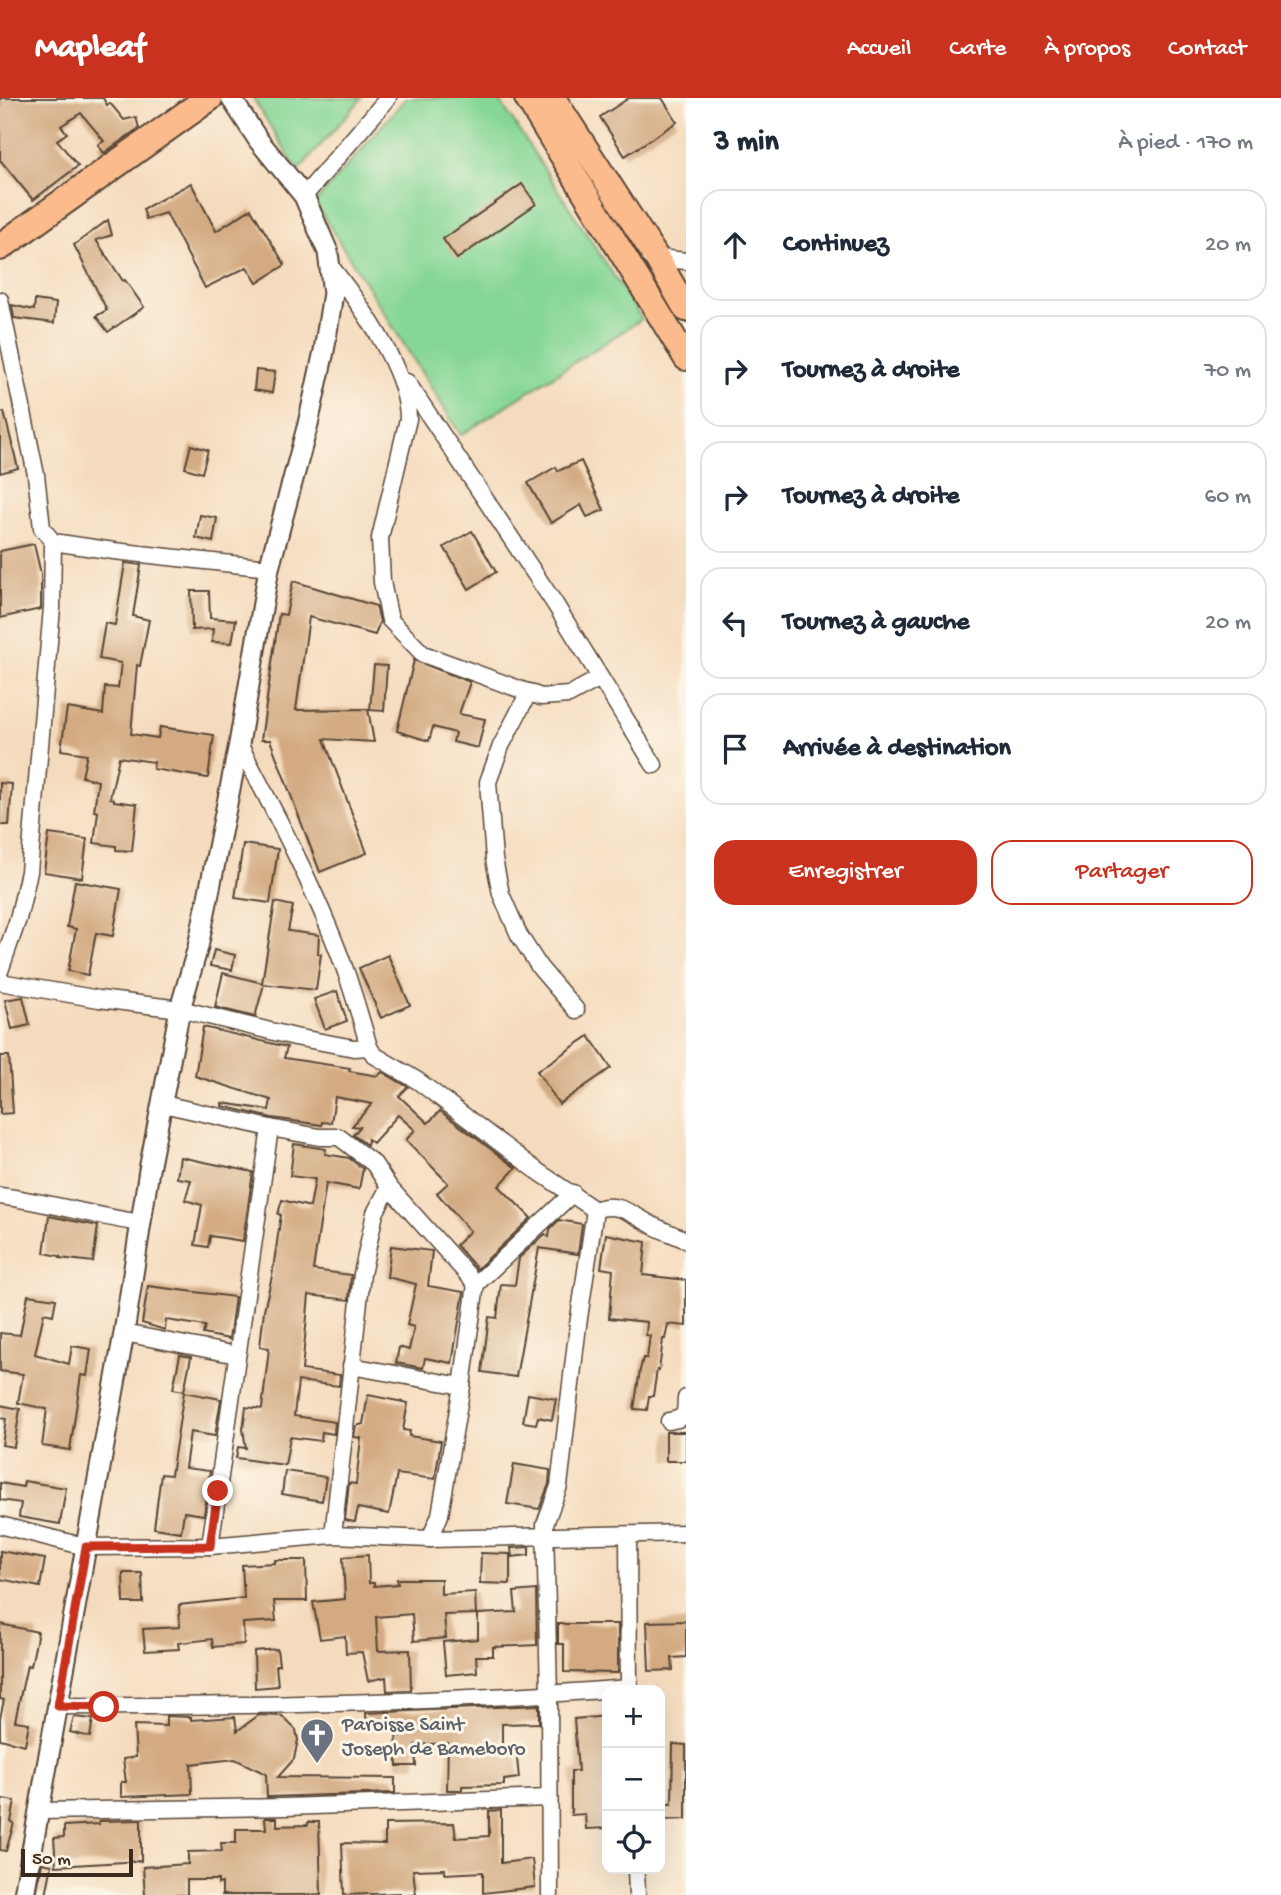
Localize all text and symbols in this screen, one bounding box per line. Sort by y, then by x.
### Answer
text: Mapleaf [35,30,145,68]
text: Accueil [847,35,911,64]
text: Carte [949,35,1006,64]
text: À propos [1044,35,1130,64]
text: Contact [1168,35,1246,64]
text: 3 min [714,126,779,161]
text: À pied · 170 m [1118,130,1253,157]
icon: ahead [716,226,754,264]
text: Continuez [783,230,889,261]
text: 20 m [1205,232,1251,259]
icon: right [716,352,754,390]
text: Tournez à droite [783,356,960,387]
text: 70 m [1204,358,1251,385]
icon: right [716,478,754,516]
text: Tournez à droite [783,482,960,513]
text: 60 m [1205,484,1251,511]
icon: left [716,604,754,642]
text: Tournez à gauche [783,608,970,639]
text: 20 m [1205,610,1251,637]
icon: arrive [716,730,754,768]
text: Arrivée à destination [783,734,1011,765]
button: Enregistrer [714,840,977,905]
button: Partager [991,840,1253,905]
route end [202,1475,233,1506]
map controls [602,1685,665,1874]
button: + [602,1685,665,1748]
route start [88,1691,119,1722]
place label: Paroisse Saint Joseph de Bameboro [341,1714,526,1763]
church icon: Paroisse Saint Joseph de Bameboro [298,1716,336,1765]
button: − [602,1748,665,1811]
button: locate [602,1811,665,1874]
scale bar [21,1846,133,1878]
text: 50 m [32,1849,71,1872]

